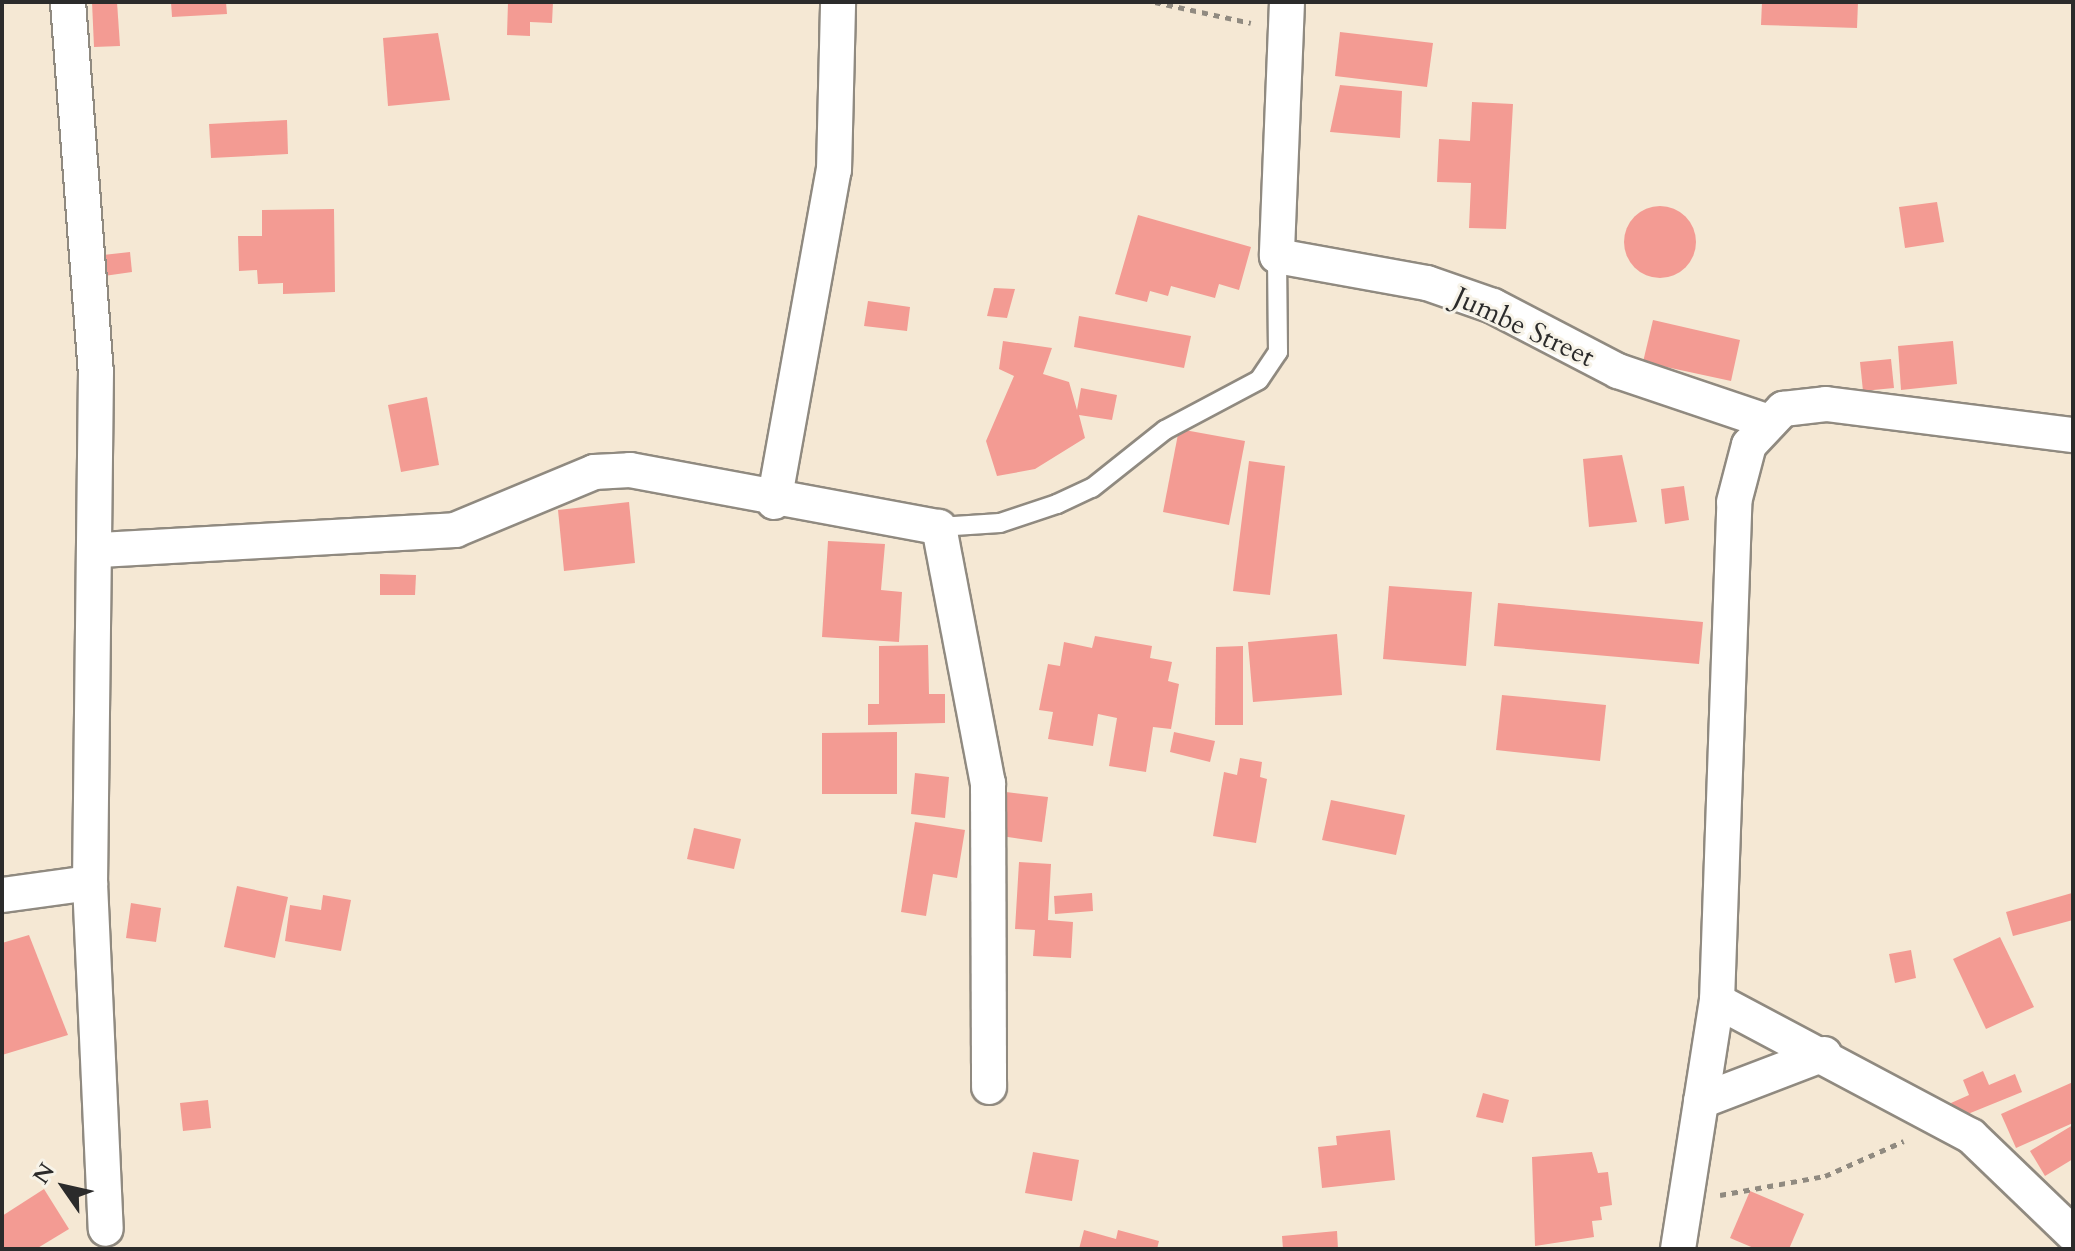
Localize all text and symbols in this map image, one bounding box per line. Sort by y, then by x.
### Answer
street label: Jumbe Street [1448,280,1600,374]
north arrow [24,1147,104,1227]
text: N [26,1157,62,1190]

